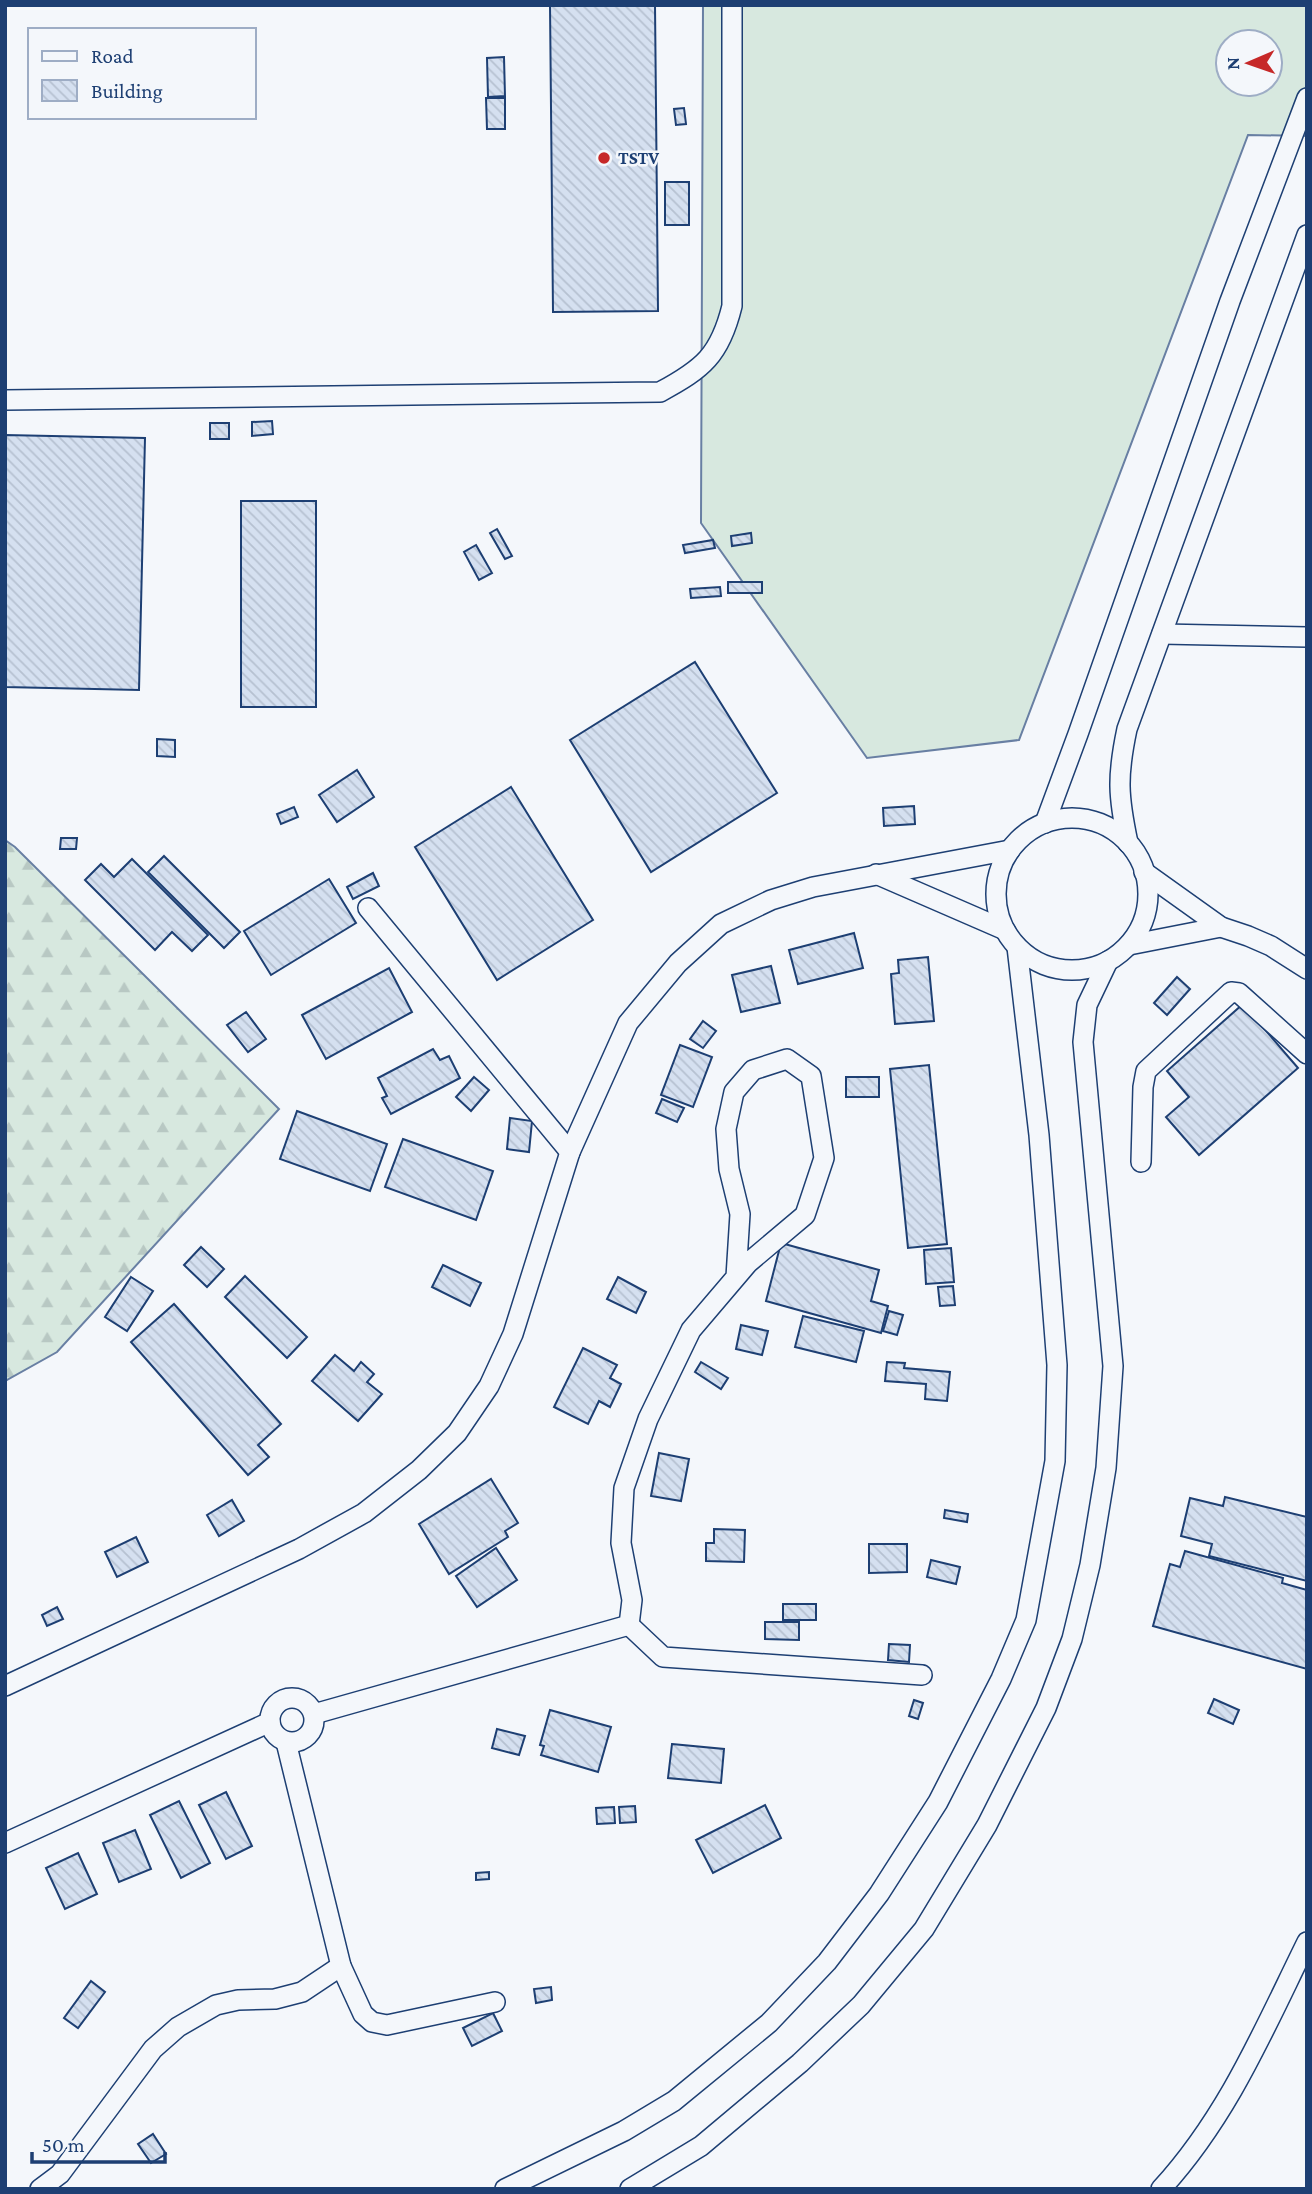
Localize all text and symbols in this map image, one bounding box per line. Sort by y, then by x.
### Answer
legend [28,28,256,119]
north arrow [1214,28,1284,98]
text: Road [91,44,134,68]
text: N [1222,57,1243,70]
text: Building [91,79,163,103]
place label: TSTV [618,148,659,168]
marker: TSTV [596,150,612,166]
scale bar [32,2120,164,2164]
text: 50 m [42,2133,85,2157]

